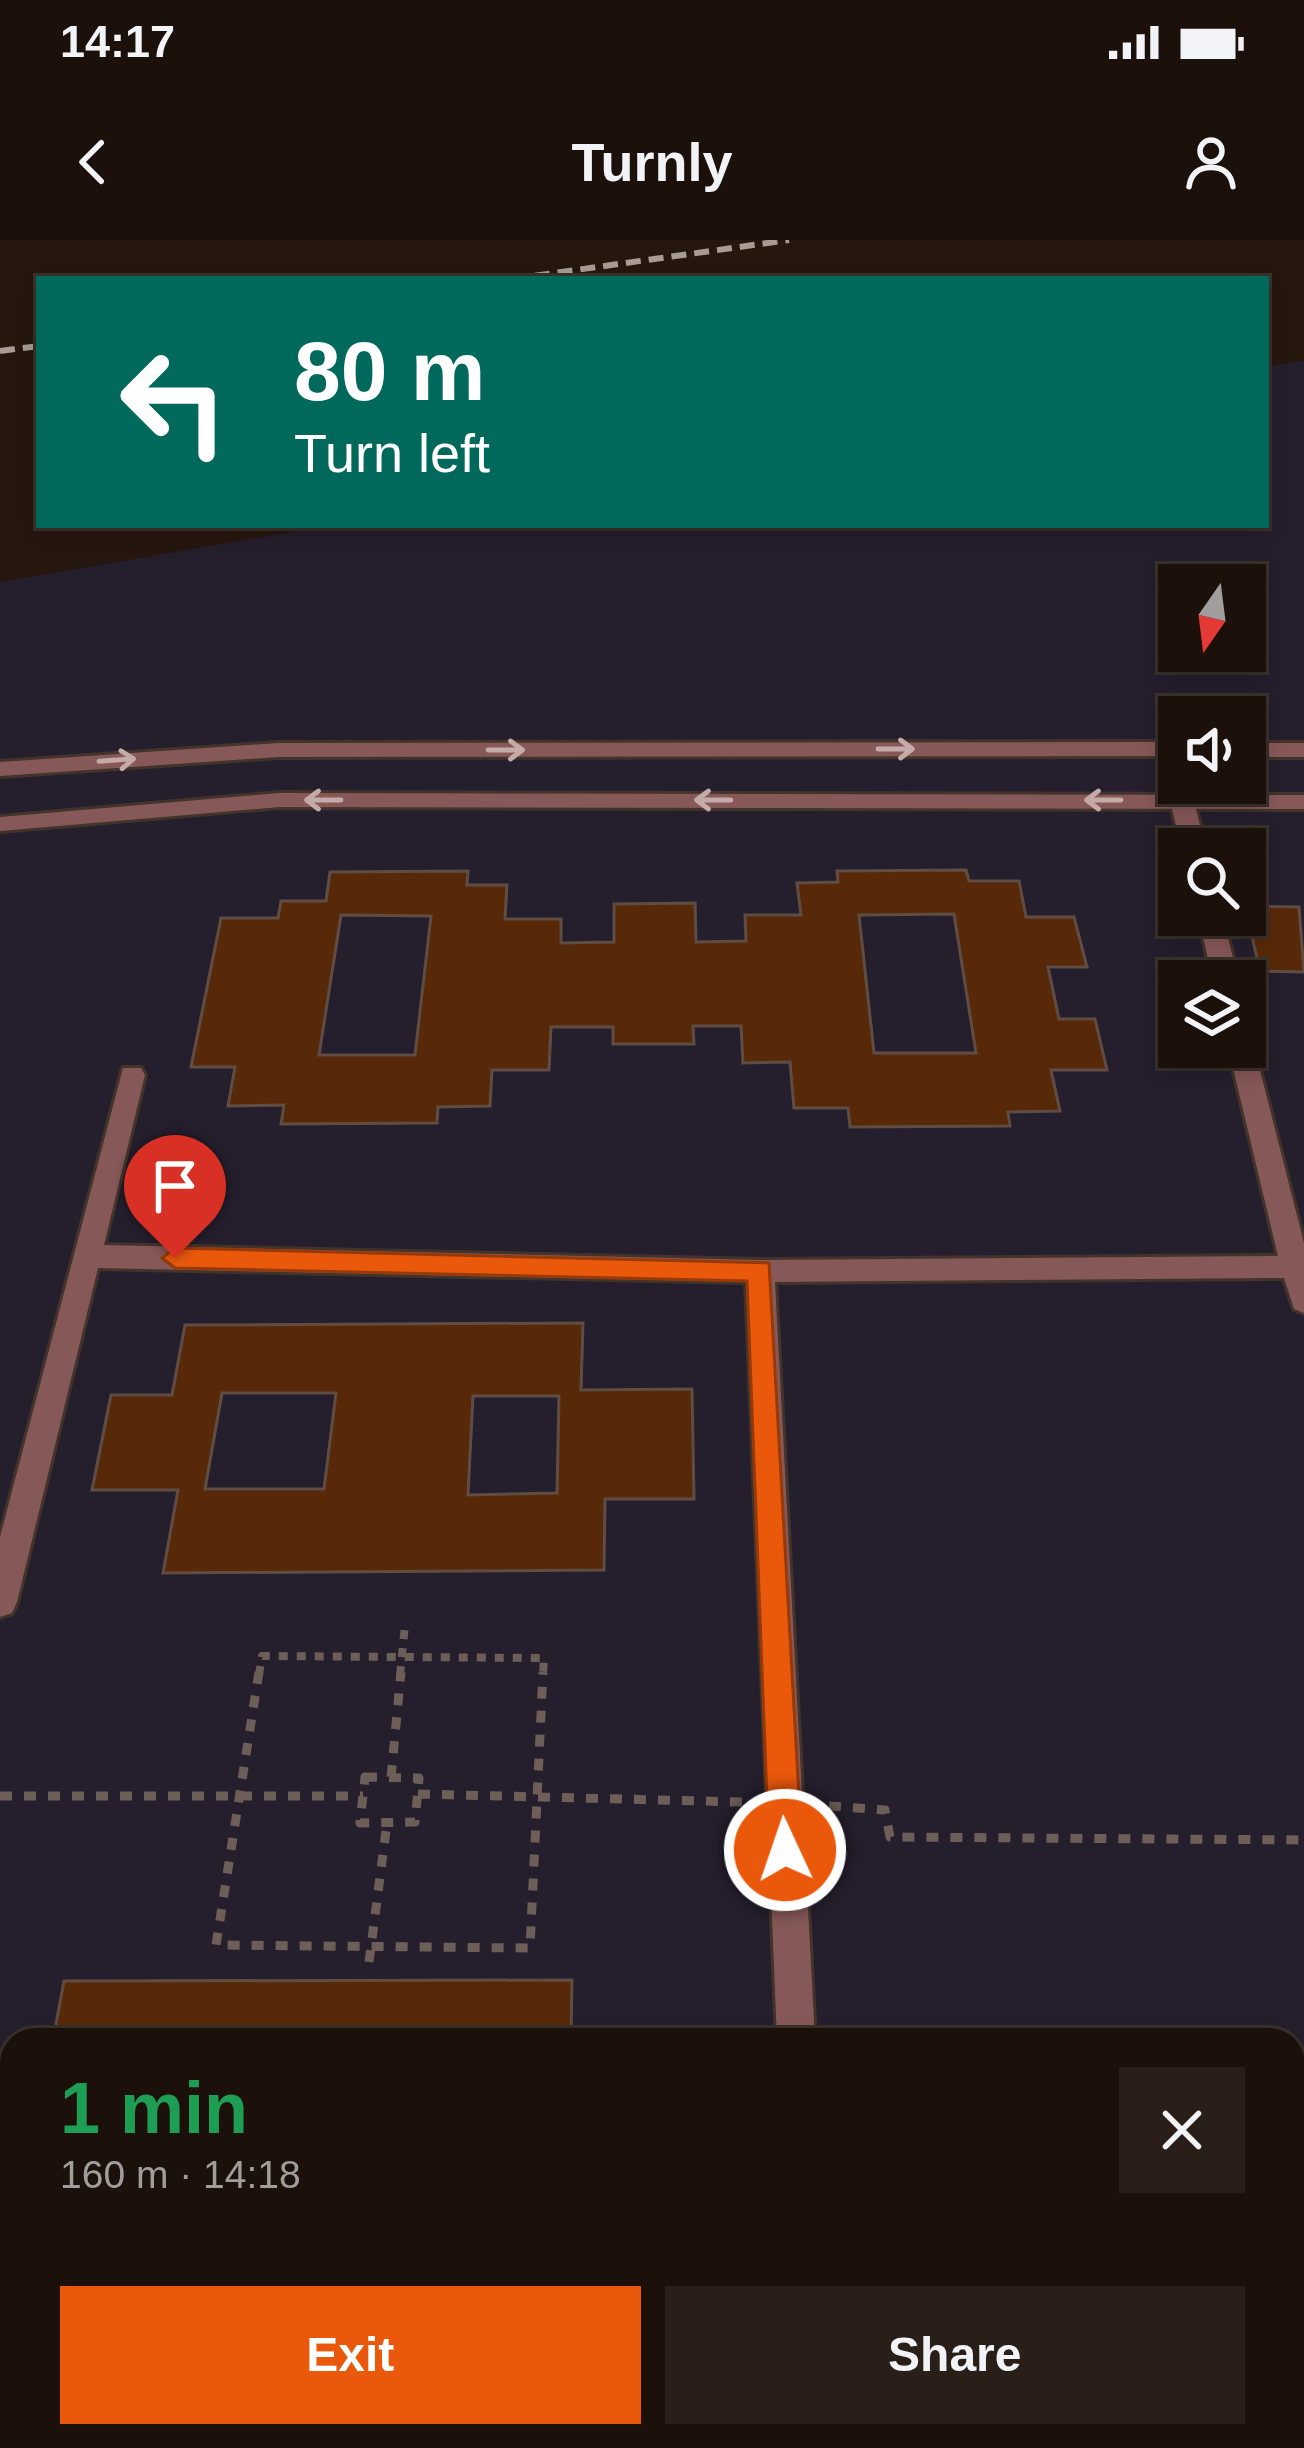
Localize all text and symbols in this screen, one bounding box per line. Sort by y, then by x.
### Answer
text: 14:17 [60,16,175,67]
icon: back [60,129,126,195]
icon: person [1178,129,1244,195]
text: Turnly [572,132,733,192]
icon: left [96,324,252,480]
text: 80 m [294,324,485,418]
text: Turn left [294,423,490,483]
north arrow [1158,564,1266,672]
map controls [1158,564,1266,1068]
button: sound [1158,696,1266,804]
one-way arrow [876,738,915,760]
one-way arrow [486,739,525,761]
one-way arrow [97,748,136,771]
one-way arrow [304,789,343,811]
one-way arrow [694,789,733,811]
one-way arrow [1084,789,1123,811]
button: search [1158,828,1266,936]
button: layers [1158,960,1266,1068]
pin [124,1135,226,1258]
icon: arrive [142,1153,208,1219]
position arrow [722,1787,848,1913]
button: close [1119,2067,1245,2193]
text: 1 min [60,2068,248,2148]
text: 160 m · 14:18 [60,2153,301,2196]
button: Exit [60,2286,641,2424]
button: Share [665,2286,1245,2424]

